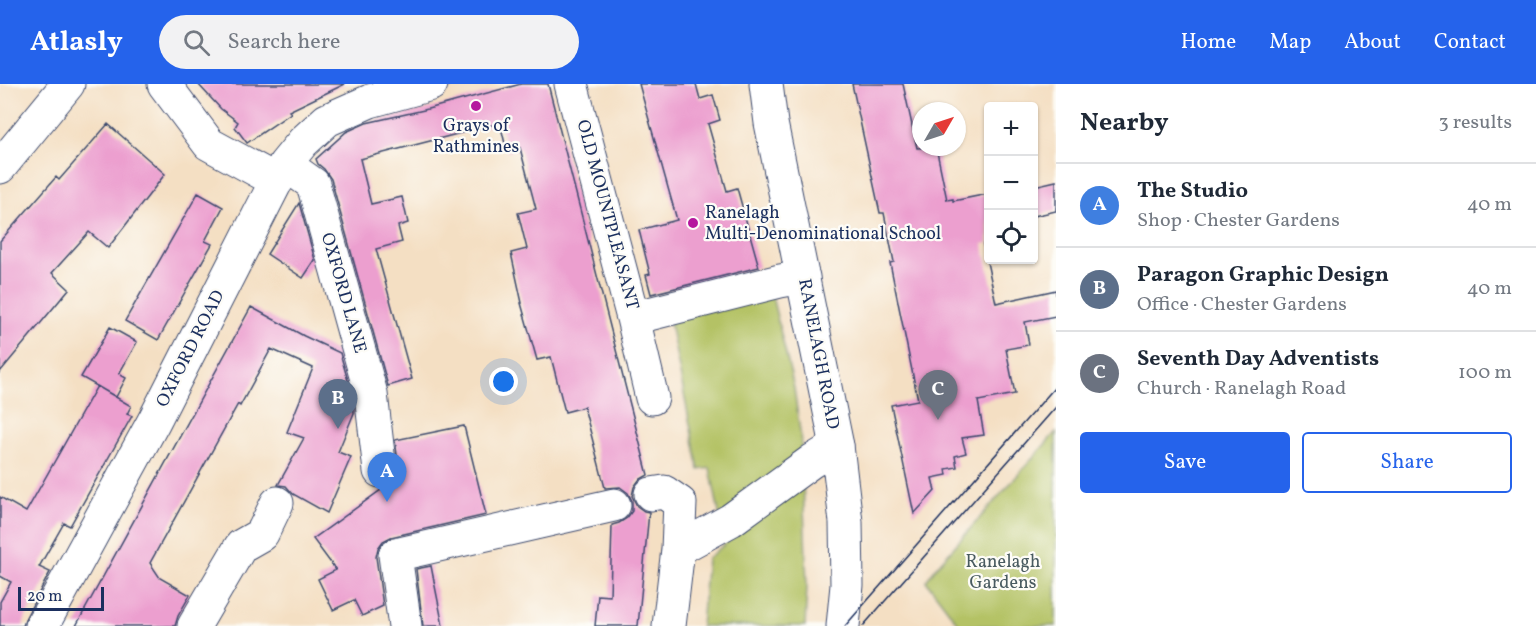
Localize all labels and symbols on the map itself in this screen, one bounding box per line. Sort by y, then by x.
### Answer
marker: Grays of Rathmines [469,99,483,113]
north arrow [912,102,966,156]
place label: Grays of Rathmines [433,114,519,160]
street label: OLD MOUNTPLEASANT [570,117,645,313]
place label: Ranelagh Multi-Denominational School [705,201,941,247]
marker: Ranelagh Multi-Denominational School [686,216,700,230]
street label: OXFORD LANE [314,230,372,356]
street label: RANELAGH ROAD [791,277,845,431]
street label: OXFORD ROAD [151,286,231,412]
your location [489,367,518,396]
pin: C [918,370,958,420]
pin: B [318,380,358,429]
pin: A [368,452,406,502]
park label: Ranelagh Gardens [966,550,1041,596]
scale bar [18,584,104,612]

